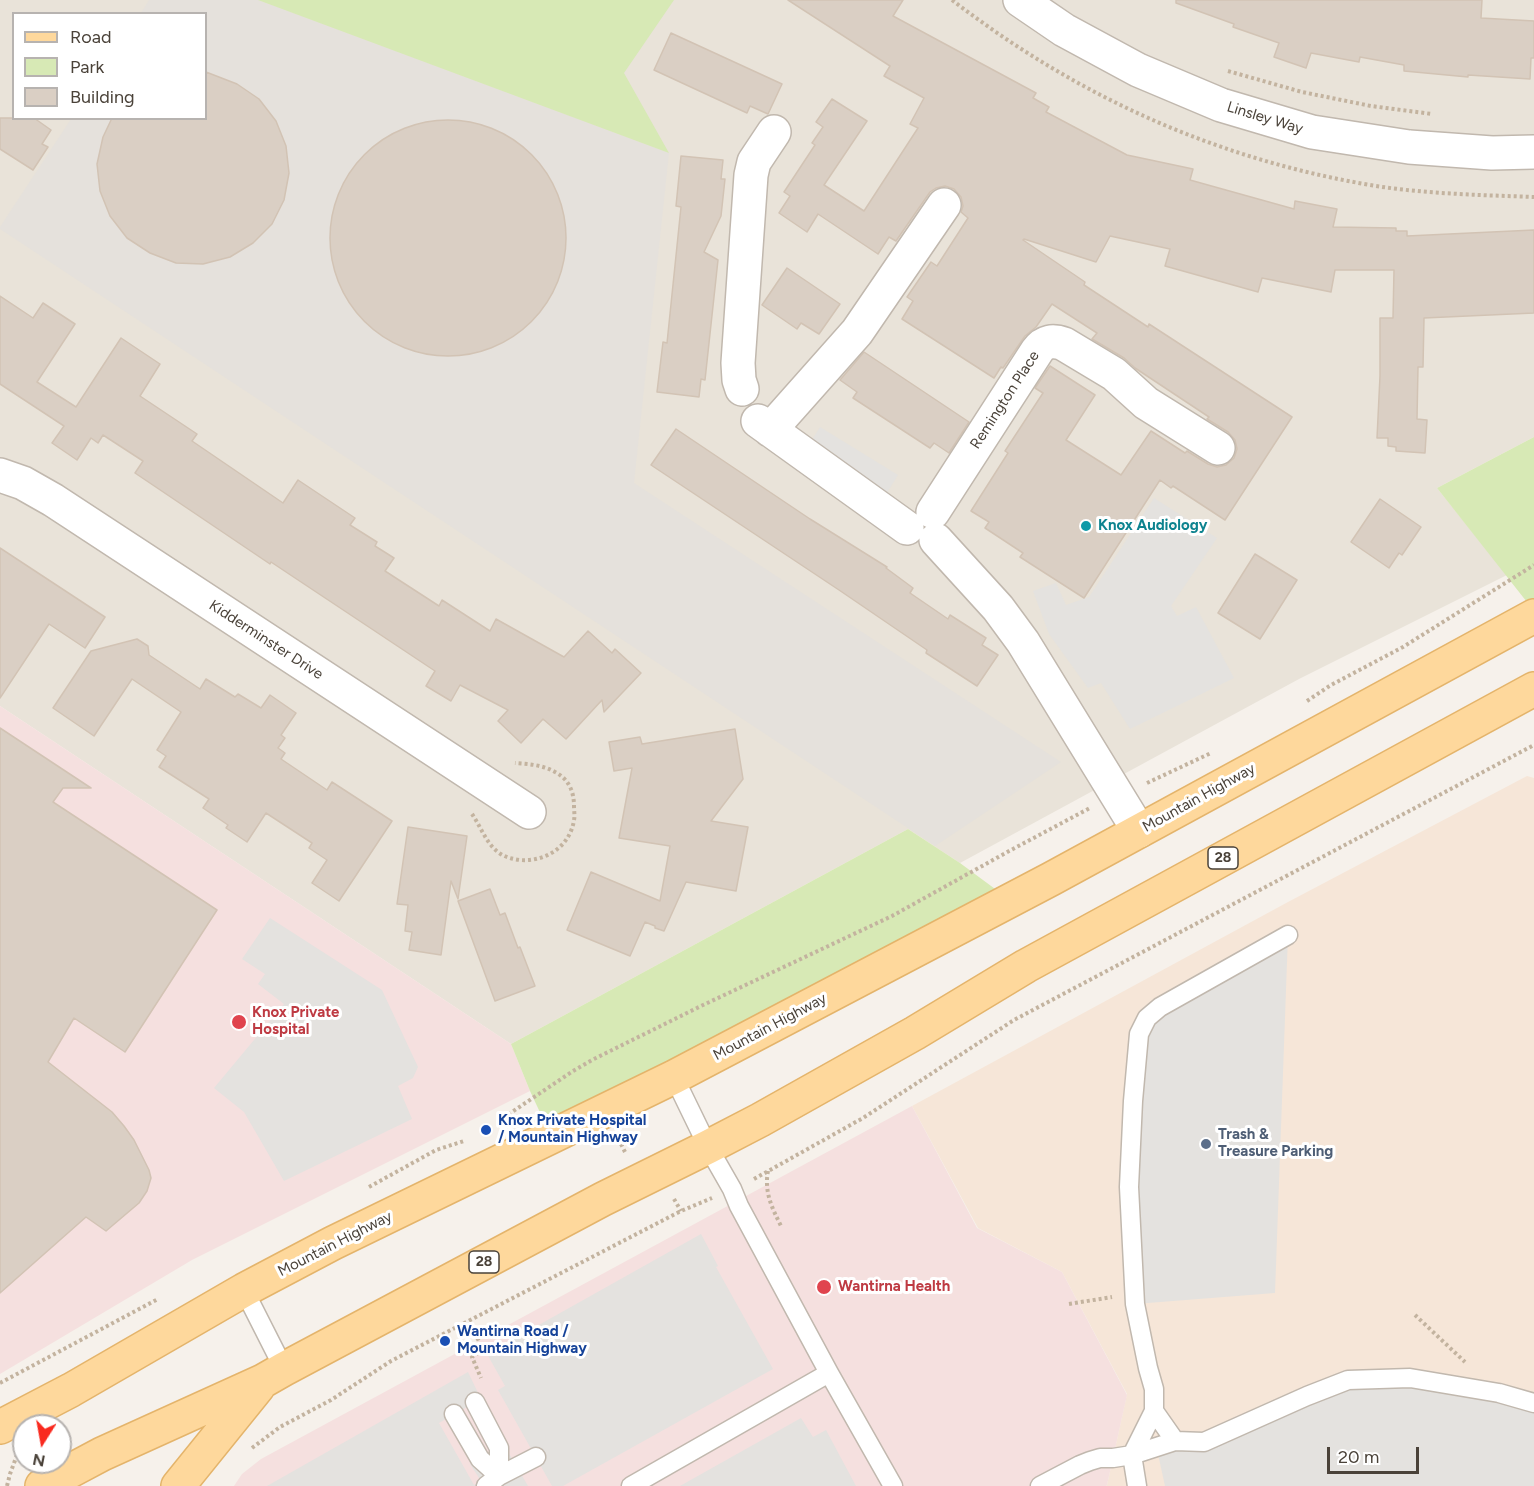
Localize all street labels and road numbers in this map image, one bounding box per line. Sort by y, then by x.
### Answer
street label: Linsley Way [1225,98,1305,138]
street label: Remington Place [967,348,1043,452]
street label: Kidderminster Drive [206,596,326,684]
street label: Mountain Highway [1140,760,1258,836]
road number: 28 [1208,847,1238,869]
street label: Mountain Highway [710,990,830,1064]
street label: Mountain Highway [275,1207,395,1281]
road number: 28 [469,1251,499,1273]

